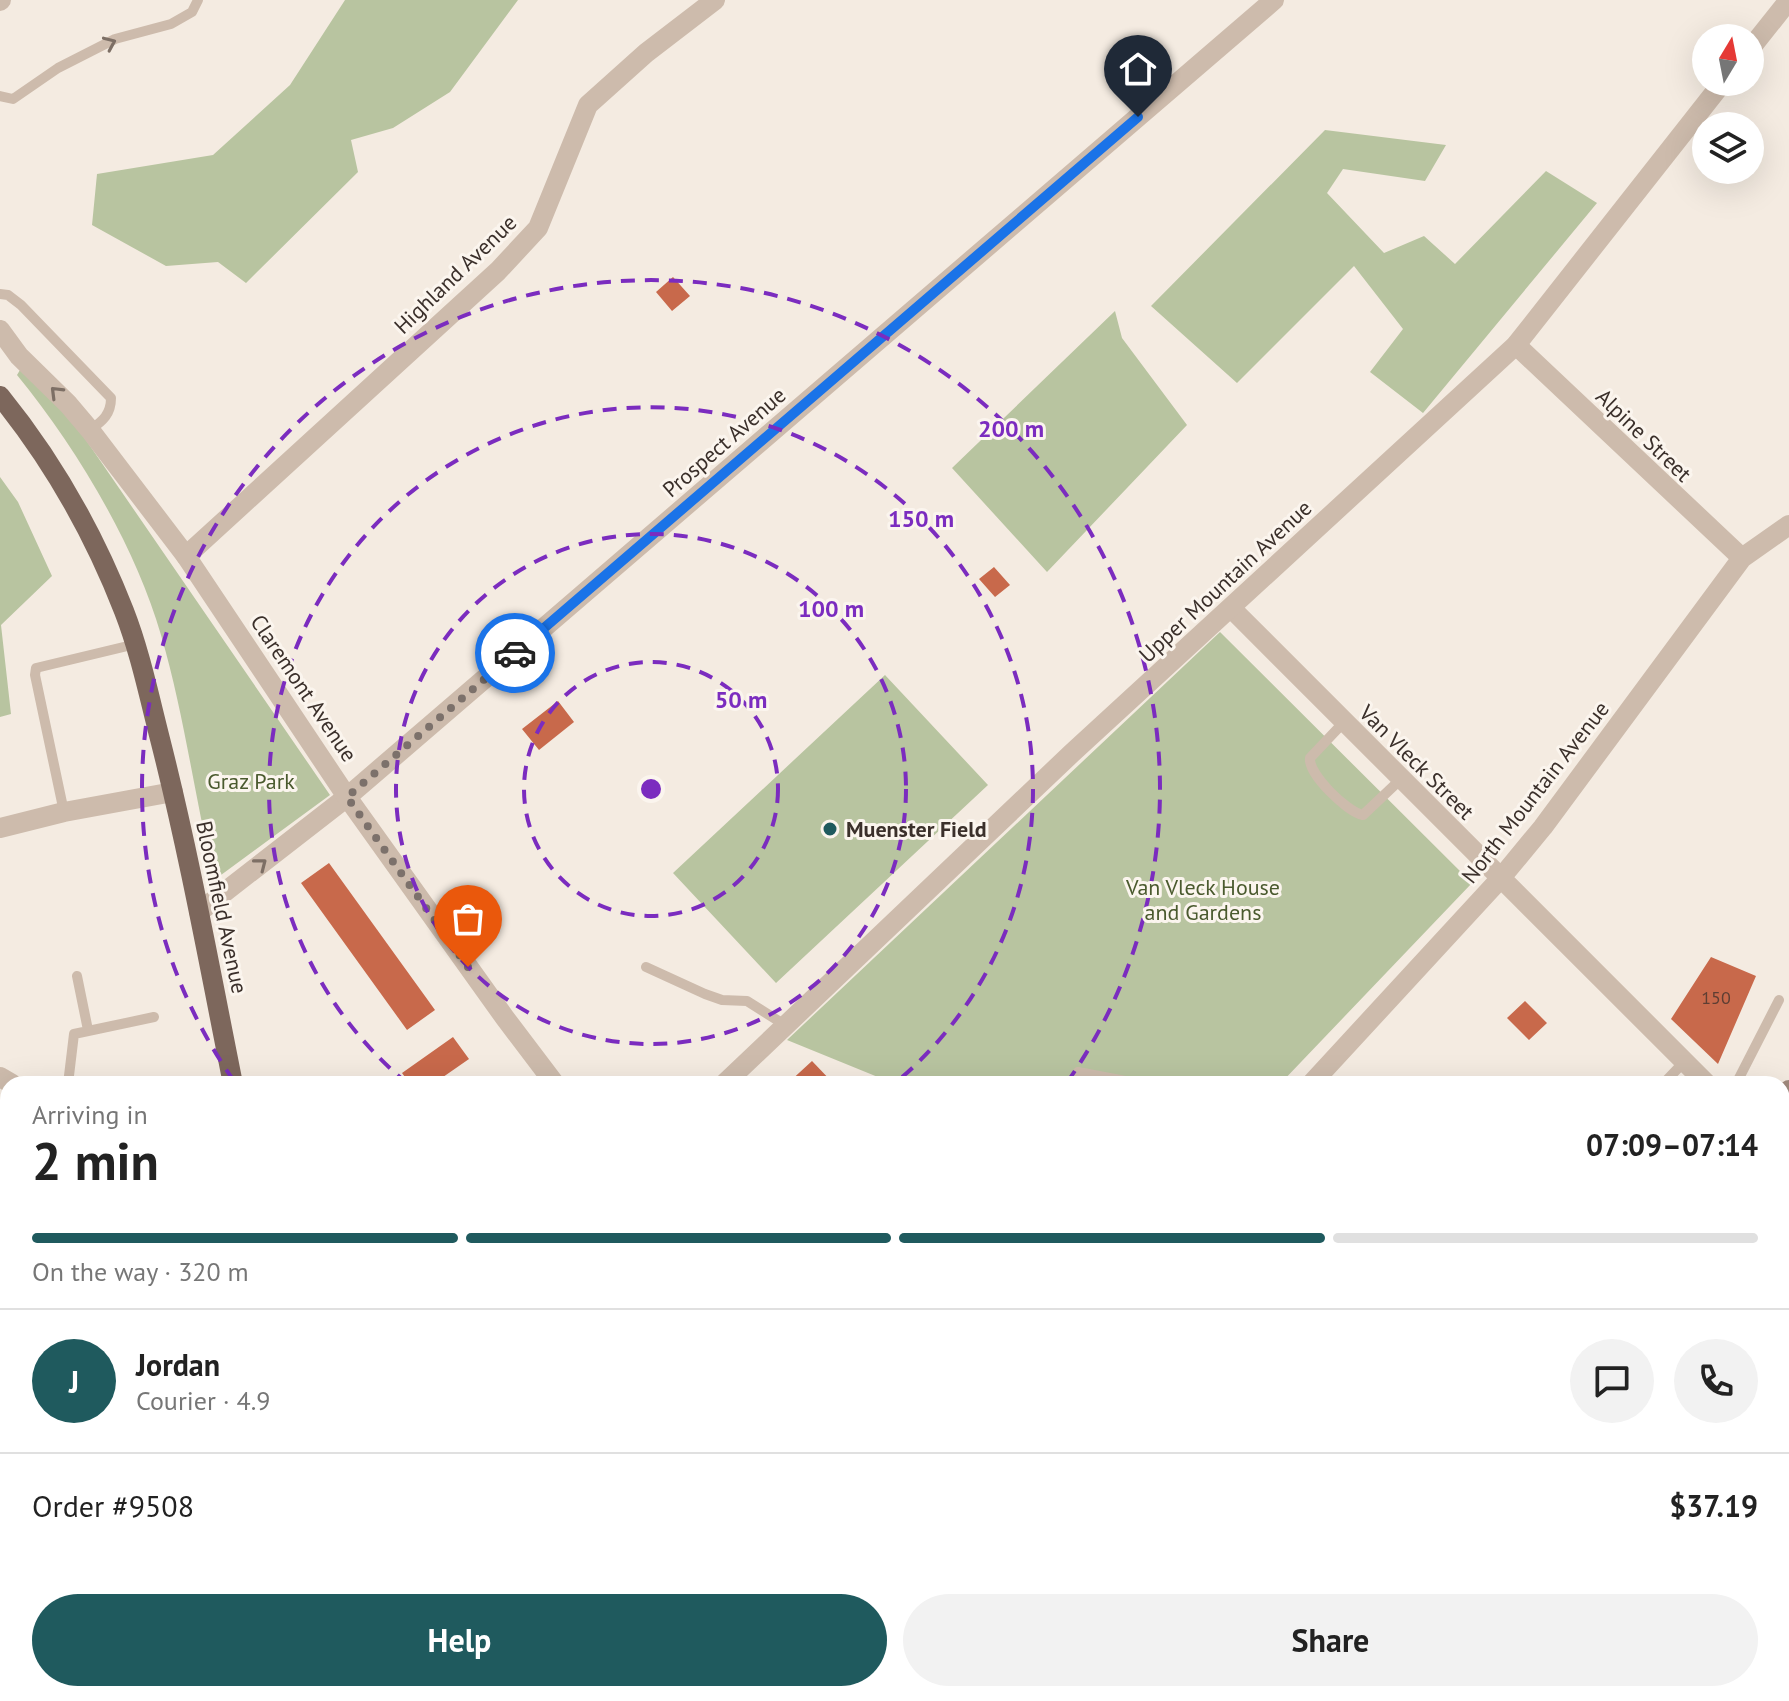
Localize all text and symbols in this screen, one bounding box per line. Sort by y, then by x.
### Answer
north arrow [1692,24,1764,96]
map controls [1692,24,1764,184]
pin [1104,35,1172,117]
one-way arrow [102,36,116,52]
icon: home [1116,47,1160,91]
button: layers [1692,112,1764,184]
street label: Highland Avenue [388,208,522,340]
street label: Prospect Avenue [657,381,791,503]
street label: Alpine Street [1590,382,1698,488]
one-way arrow [51,387,65,401]
text: 200 m [978,413,1044,444]
street label: Upper Mountain Avenue [1133,494,1317,668]
text: 150 m [888,503,954,534]
text: 100 m [798,593,864,624]
street label: Claremont Avenue [244,609,364,767]
courier [475,613,555,693]
icon: car [493,631,537,675]
text: 50 m [715,684,767,715]
street label: North Mountain Avenue [1455,695,1615,889]
street label: Van Vleck Street [1353,698,1481,826]
park label: Graz Park [207,767,295,795]
centre of rings [637,775,665,803]
place label: Muenster Field [846,815,987,843]
street label: Bloomfield Avenue [190,818,254,996]
marker: Muenster Field [821,820,839,838]
one-way arrow [252,860,267,874]
park label: Van Vleck House and Gardens [1125,873,1280,926]
pin [434,885,502,967]
icon: bag [446,897,490,941]
house number: 150 [1701,986,1731,1009]
text: Arriving in [32,1098,148,1131]
text: 07:09–07:14 [1586,1125,1758,1164]
text: 2 min [32,1127,159,1194]
text: On the way · 320 m [32,1255,249,1288]
button: chat [1570,1339,1654,1423]
button: phone [1674,1339,1758,1423]
text: Jordan [136,1345,220,1384]
text: J [69,1362,79,1401]
text: Courier · 4.9 [136,1384,270,1417]
text: Order #9508 [32,1486,194,1525]
text: $37.19 [1669,1486,1758,1525]
button: Help [32,1594,887,1686]
button: Share [903,1594,1758,1686]

